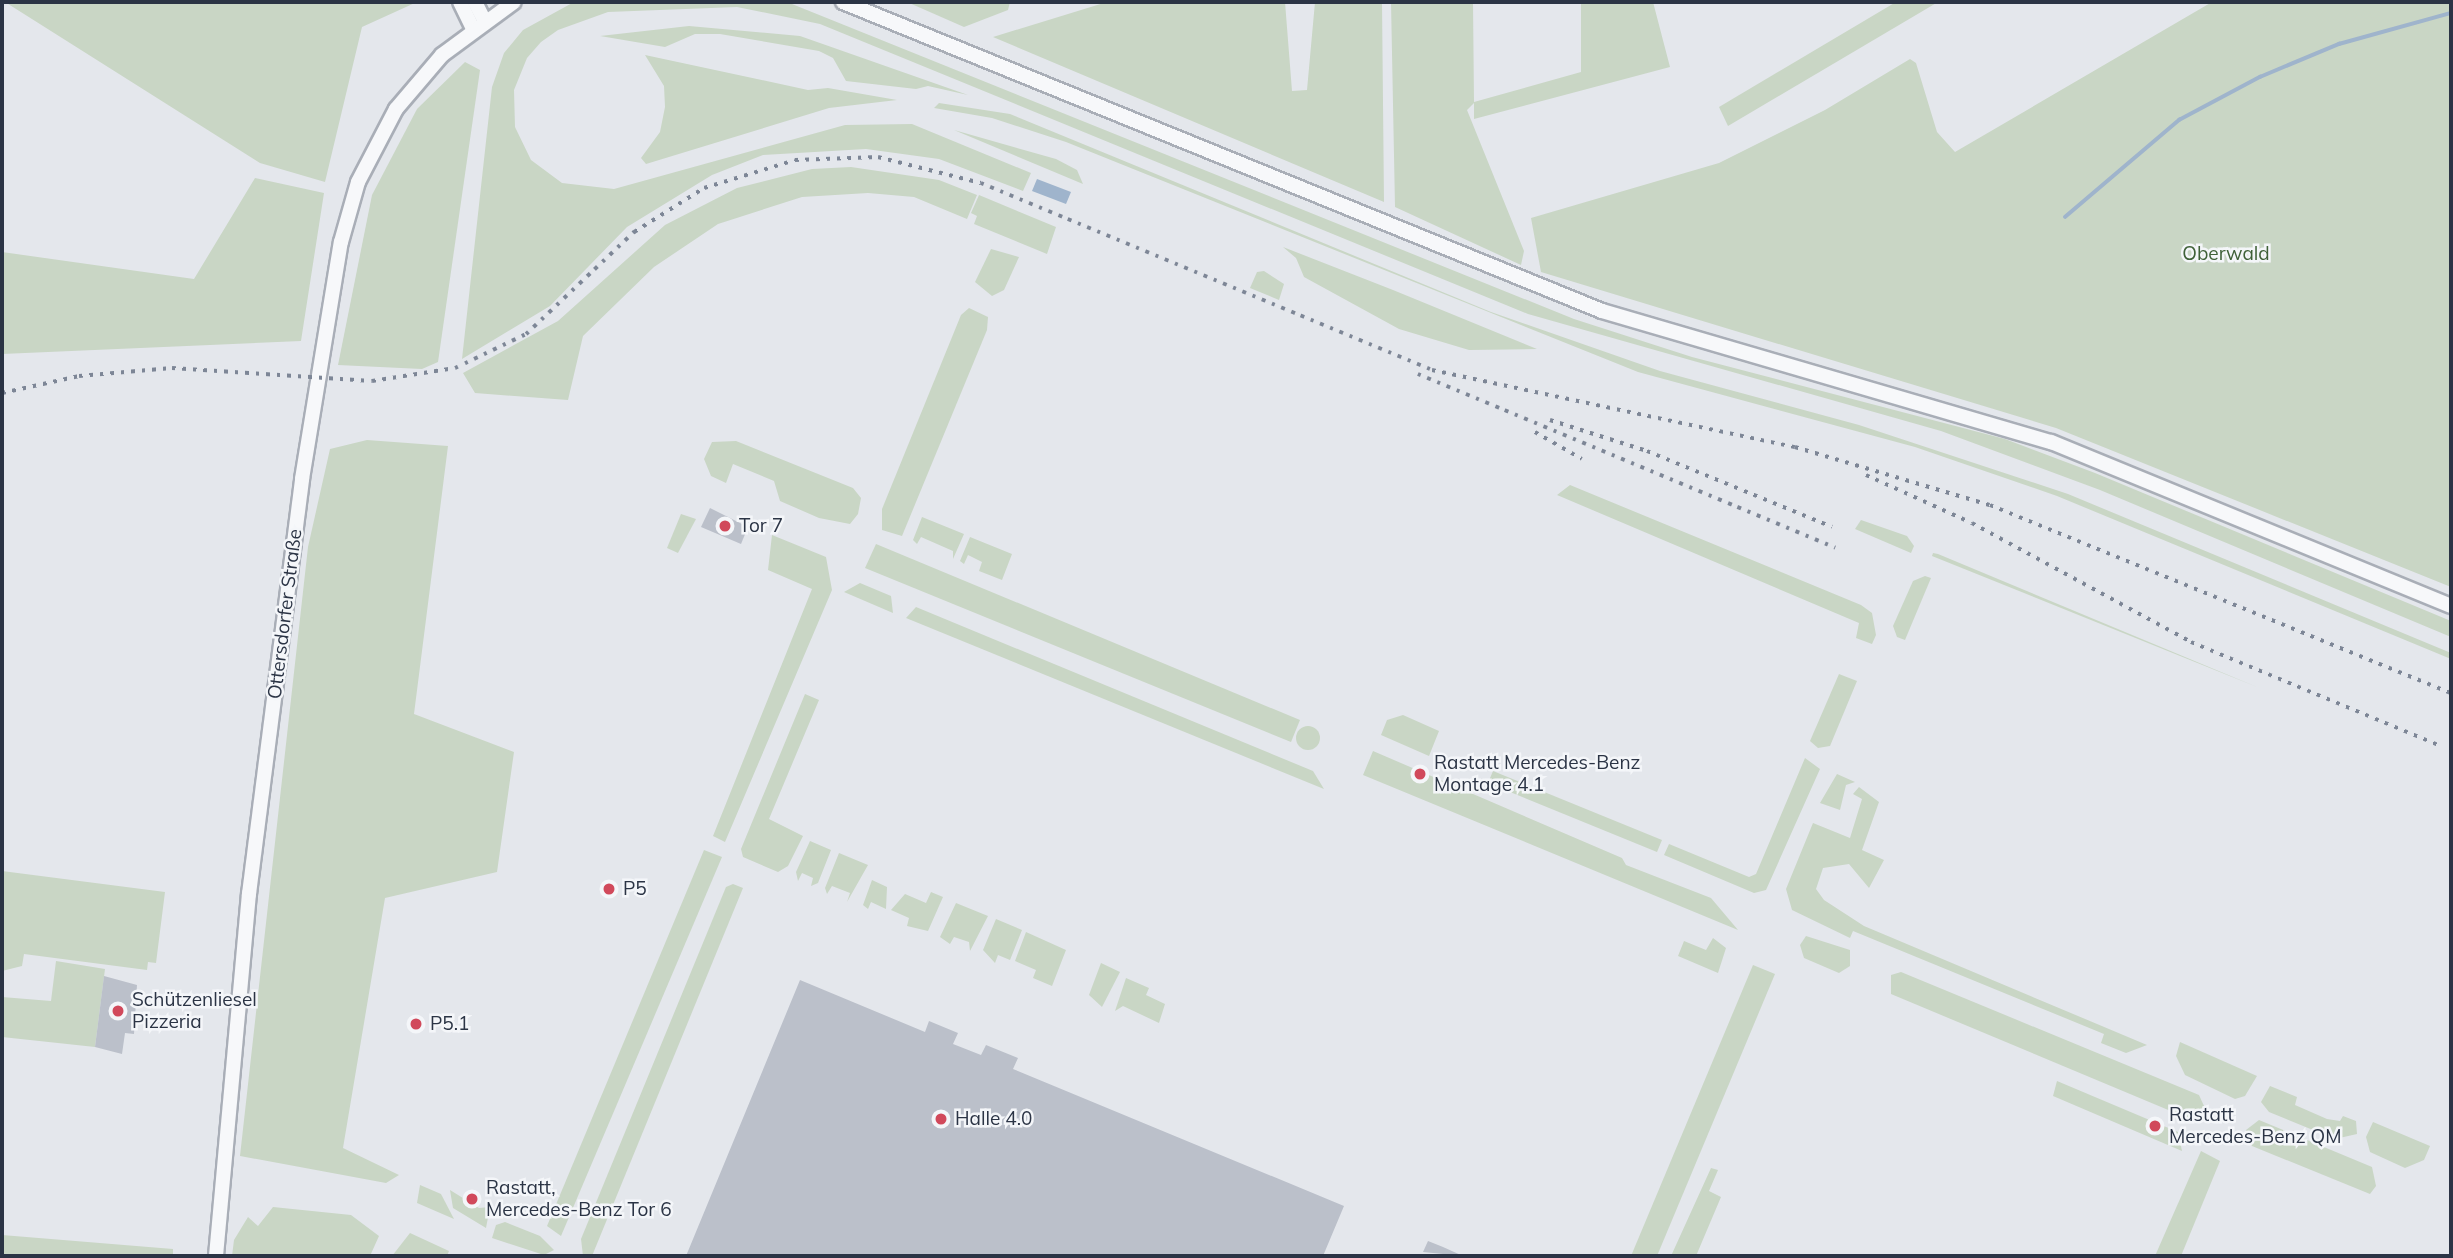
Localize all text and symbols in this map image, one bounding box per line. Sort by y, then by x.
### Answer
park label: Oberwald [2182,243,2270,265]
place label: Tor 7 [739,515,783,537]
marker: Tor 7 [717,518,733,534]
street label: Ottersdorfer Straße [263,528,307,700]
place label: Rastatt Mercedes-Benz Montage 4.1 [1434,752,1640,796]
marker: Rastatt Mercedes-Benz Montage 4.1 [1412,766,1428,782]
place label: P5 [623,878,647,900]
marker: P5 [601,881,617,897]
place label: Schützenliesel Pizzeria [132,989,257,1033]
marker: Schützenliesel Pizzeria [110,1003,126,1019]
place label: P5.1 [430,1013,470,1035]
marker: P5.1 [408,1016,424,1032]
place label: Rastatt Mercedes-Benz QM [2169,1104,2341,1148]
place label: Halle 4.0 [955,1108,1032,1130]
marker: Halle 4.0 [933,1111,949,1127]
marker: Rastatt Mercedes-Benz QM [2147,1118,2163,1134]
place label: Rastatt, Mercedes-Benz Tor 6 [486,1177,672,1221]
marker: Rastatt, Mercedes-Benz Tor 6 [464,1191,480,1207]

